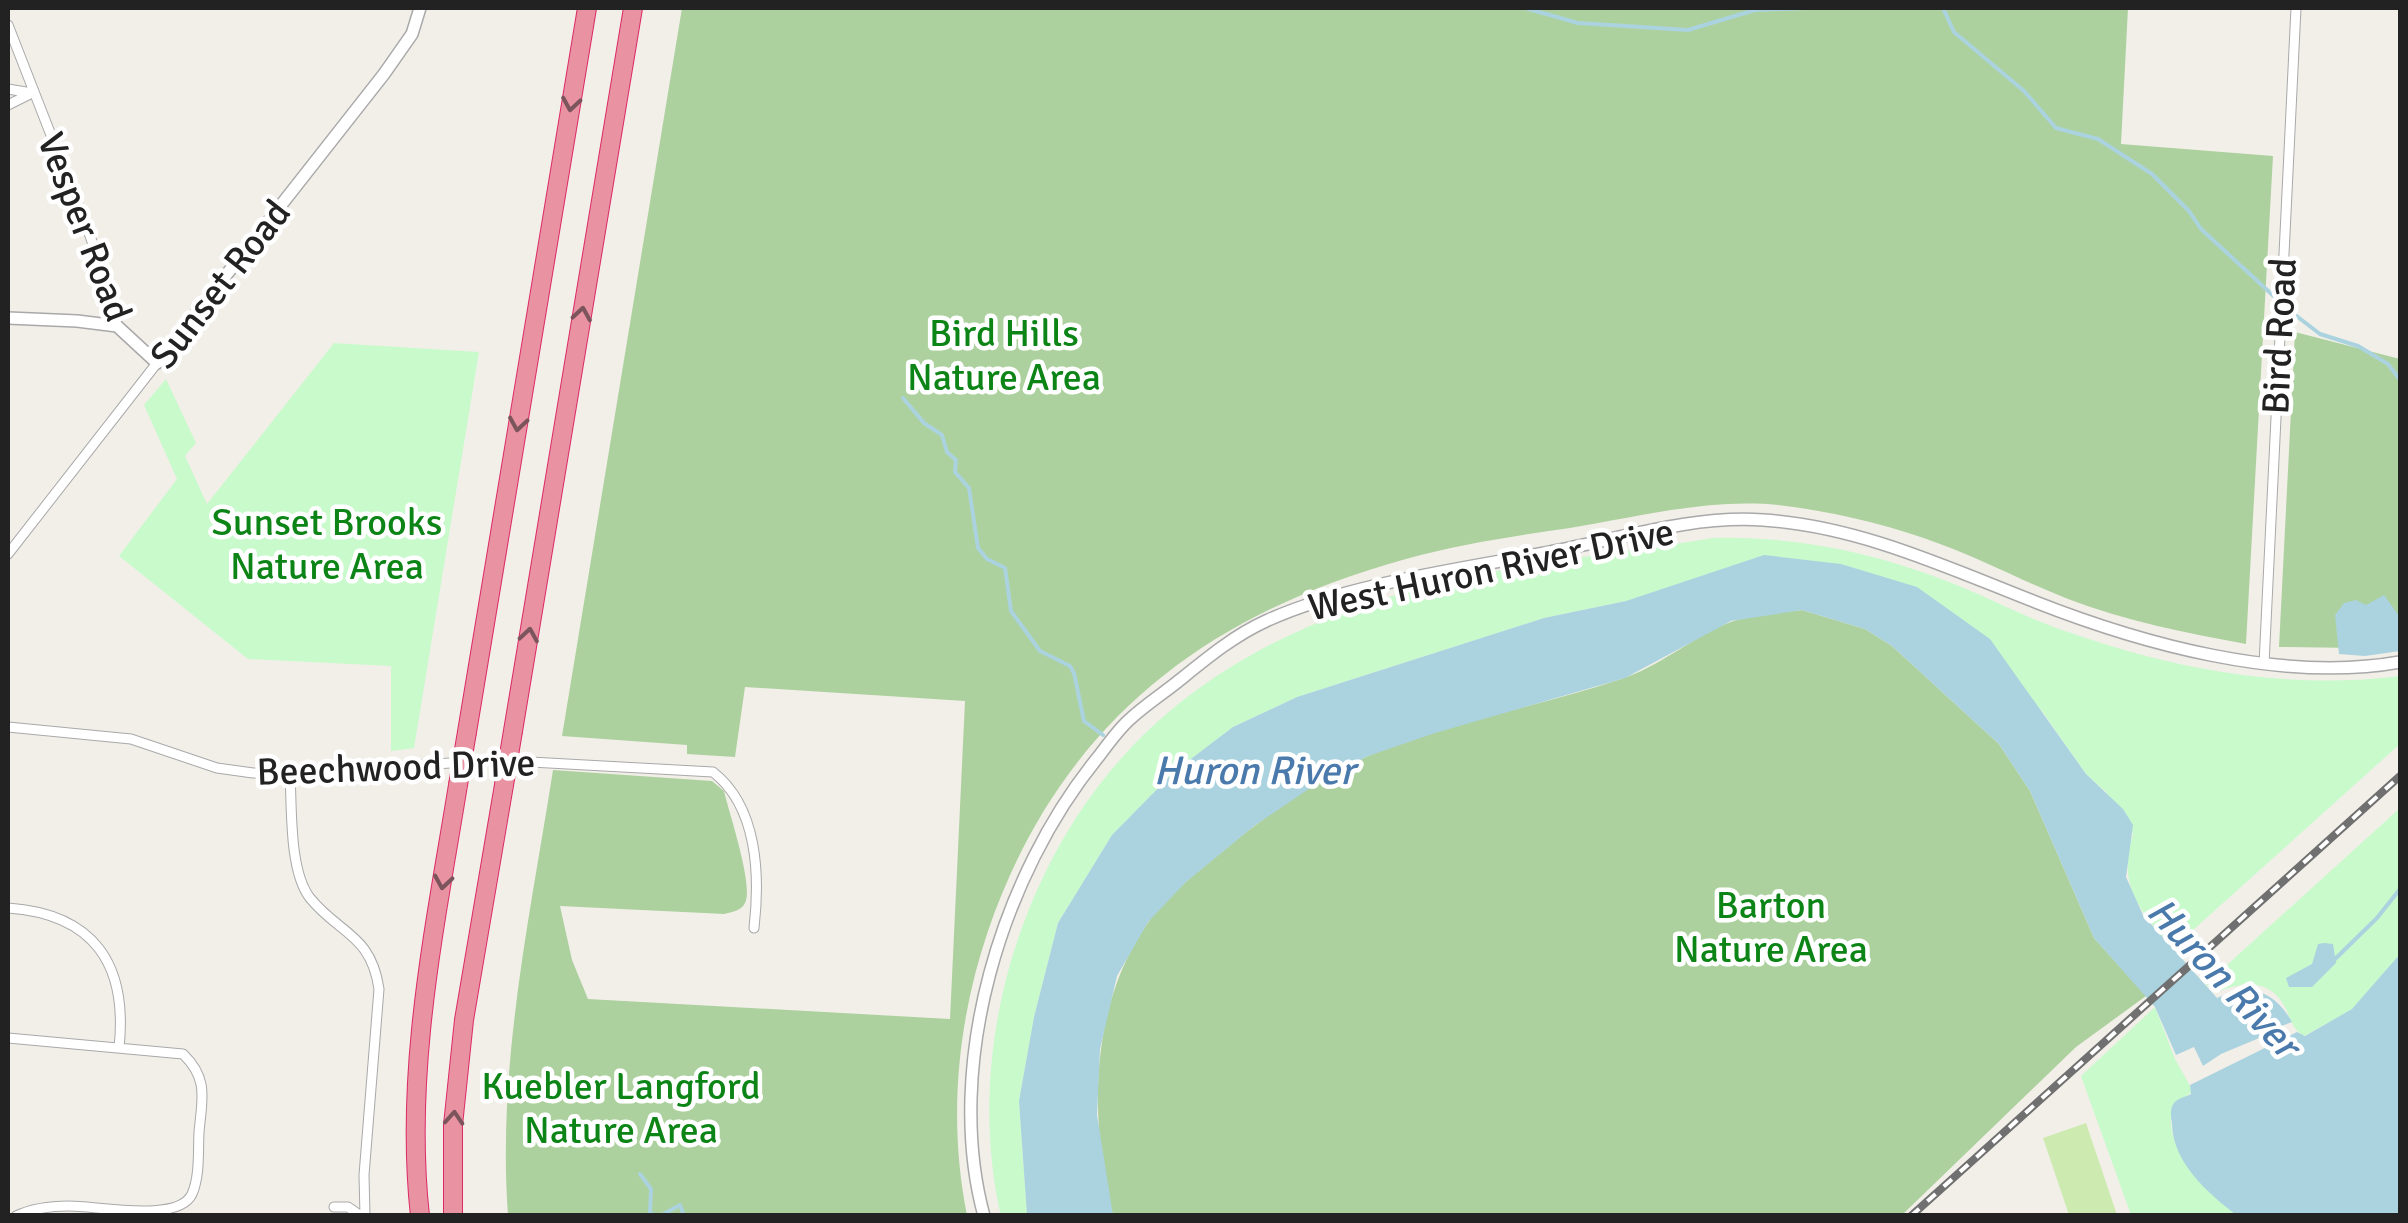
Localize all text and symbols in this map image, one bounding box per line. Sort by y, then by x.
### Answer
one-way arrow [561,95,582,112]
street label: Vesper Road [27,126,142,328]
street label: Sunset Road [140,191,301,378]
street label: Bird Road [2252,257,2307,416]
one-way arrow [571,306,592,322]
park label: Bird Hills Nature Area [907,310,1101,401]
one-way arrow [508,416,529,433]
park label: Sunset Brooks Nature Area [212,499,442,590]
street label: West Huron River Drive [1304,508,1678,631]
one-way arrow [518,627,539,643]
street label: Beechwood Drive [256,739,536,796]
water label: Huron River [1153,746,1360,796]
one-way arrow [433,873,454,890]
park label: Barton Nature Area [1674,882,1868,973]
water label: Huron River [2136,887,2314,1072]
park label: Kuebler Langford Nature Area [481,1063,761,1154]
one-way arrow [443,1110,465,1126]

